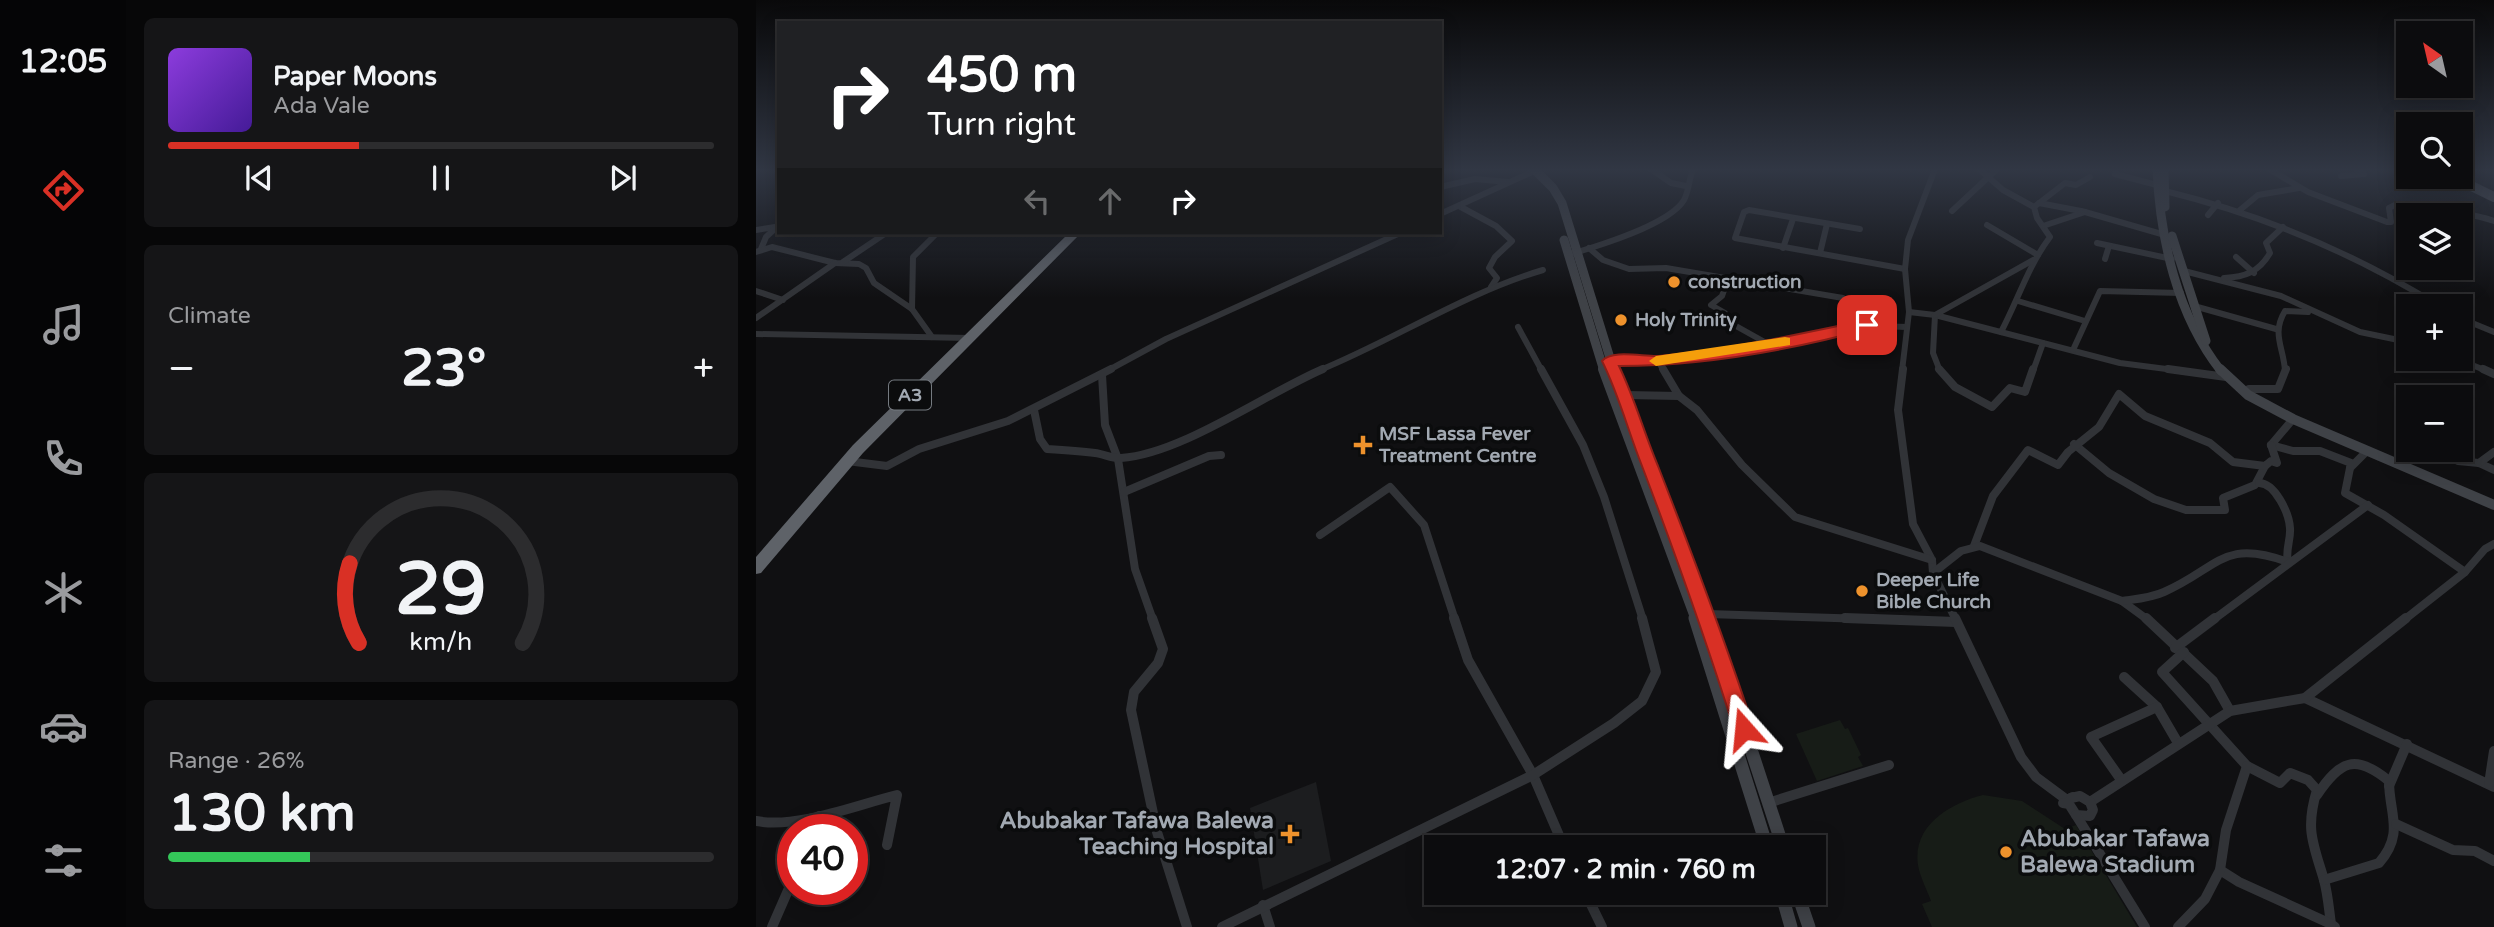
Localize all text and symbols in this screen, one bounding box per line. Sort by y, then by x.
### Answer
north arrow [2396,21,2473,98]
map controls [2396,21,2473,462]
text: 12:05 [19,43,107,81]
text: 450 m [927,46,1077,105]
icon: right [812,49,903,140]
text: Paper Moons [273,61,437,92]
text: Ada Vale [273,92,370,120]
text: Turn right [927,106,1076,144]
button: search [2396,112,2473,189]
icon: previous [240,159,278,197]
icon: pause [422,159,460,197]
icon: next [604,159,642,197]
icon: directions [39,166,88,215]
icon: left [1018,182,1056,220]
icon: ahead [1091,182,1129,220]
icon: right [1164,182,1202,220]
button: layers [2396,203,2473,280]
place label: construction [1688,271,1802,293]
marker: construction [1666,274,1682,290]
button: + [2396,294,2473,371]
pin [1837,295,1897,355]
icon: music [39,300,88,349]
text: Climate [168,302,251,330]
icon: arrive [1848,306,1886,344]
place label: Holy Trinity [1635,309,1737,332]
marker: Holy Trinity [1613,312,1629,328]
text: 23° [401,337,486,400]
text: − [168,346,195,392]
text: + [693,346,714,392]
road number: A3 [889,380,931,410]
button: − [2396,385,2473,462]
place label: MSF Lassa Fever Treatment Centre [1378,423,1537,467]
icon: phone [39,434,88,483]
marker: MSF Lassa Fever Treatment Centre [1353,435,1373,455]
text: 29 [395,547,487,635]
icon: climate [39,568,88,617]
place label: Deeper Life Bible Church [1876,569,1991,613]
marker: Deeper Life Bible Church [1854,583,1870,599]
text: km/h [410,627,472,657]
position arrow [1707,692,1781,766]
icon: car [39,702,88,751]
text: Range · 26% [168,747,304,775]
text: 130 km [168,782,356,845]
place label: Abubakar Tafawa Balewa Teaching Hospital [1000,807,1274,861]
speed limit sign: 40 [777,814,868,905]
marker: Abubakar Tafawa Balewa Teaching Hospital [1280,824,1300,844]
place label: Abubakar Tafawa Balewa Stadium [2020,825,2210,879]
icon: filters [39,836,88,885]
marker: Abubakar Tafawa Balewa Stadium [1998,844,2014,860]
text: 12:07 · 2 min · 760 m [1494,854,1756,885]

